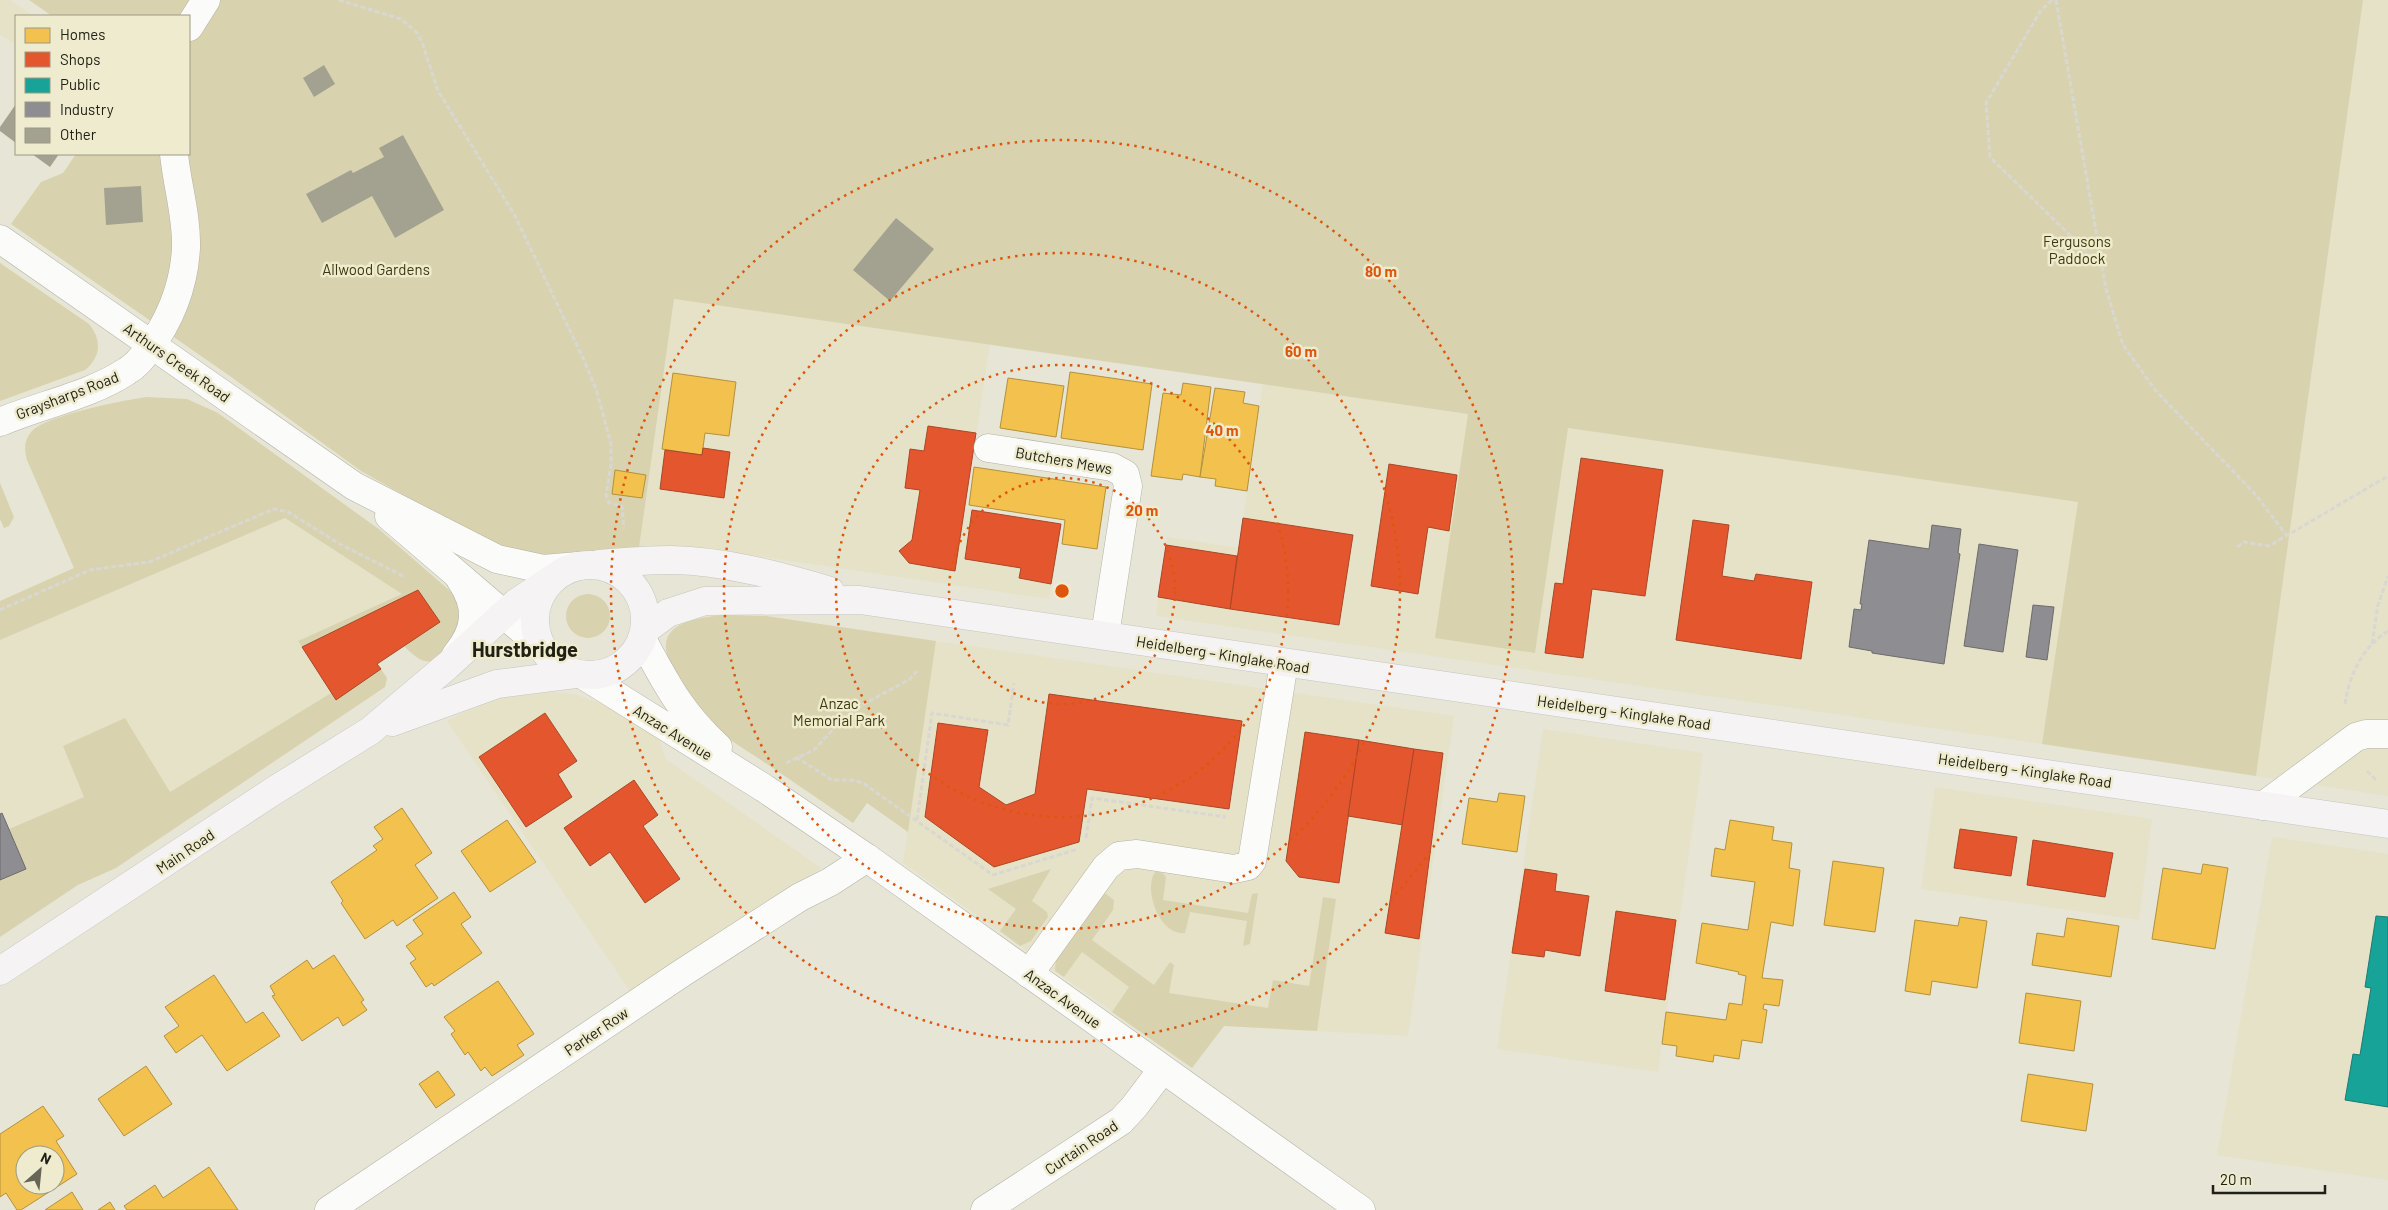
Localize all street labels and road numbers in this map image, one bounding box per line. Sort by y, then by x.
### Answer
street label: Arthurs Creek Road [120,318,234,406]
street label: Graysharps Road [13,367,121,423]
street label: Butchers Mews [1014,443,1114,477]
street label: Heidelberg – Kinglake Road [1135,631,1311,677]
street label: Heidelberg – Kinglake Road [1536,691,1712,733]
street label: Anzac Avenue [630,701,716,763]
street label: Heidelberg – Kinglake Road [1937,749,2113,791]
street label: Main Road [152,825,218,877]
street label: Anzac Avenue [1021,964,1105,1032]
street label: Parker Row [561,1003,632,1059]
street label: Curtain Road [1041,1116,1121,1178]

